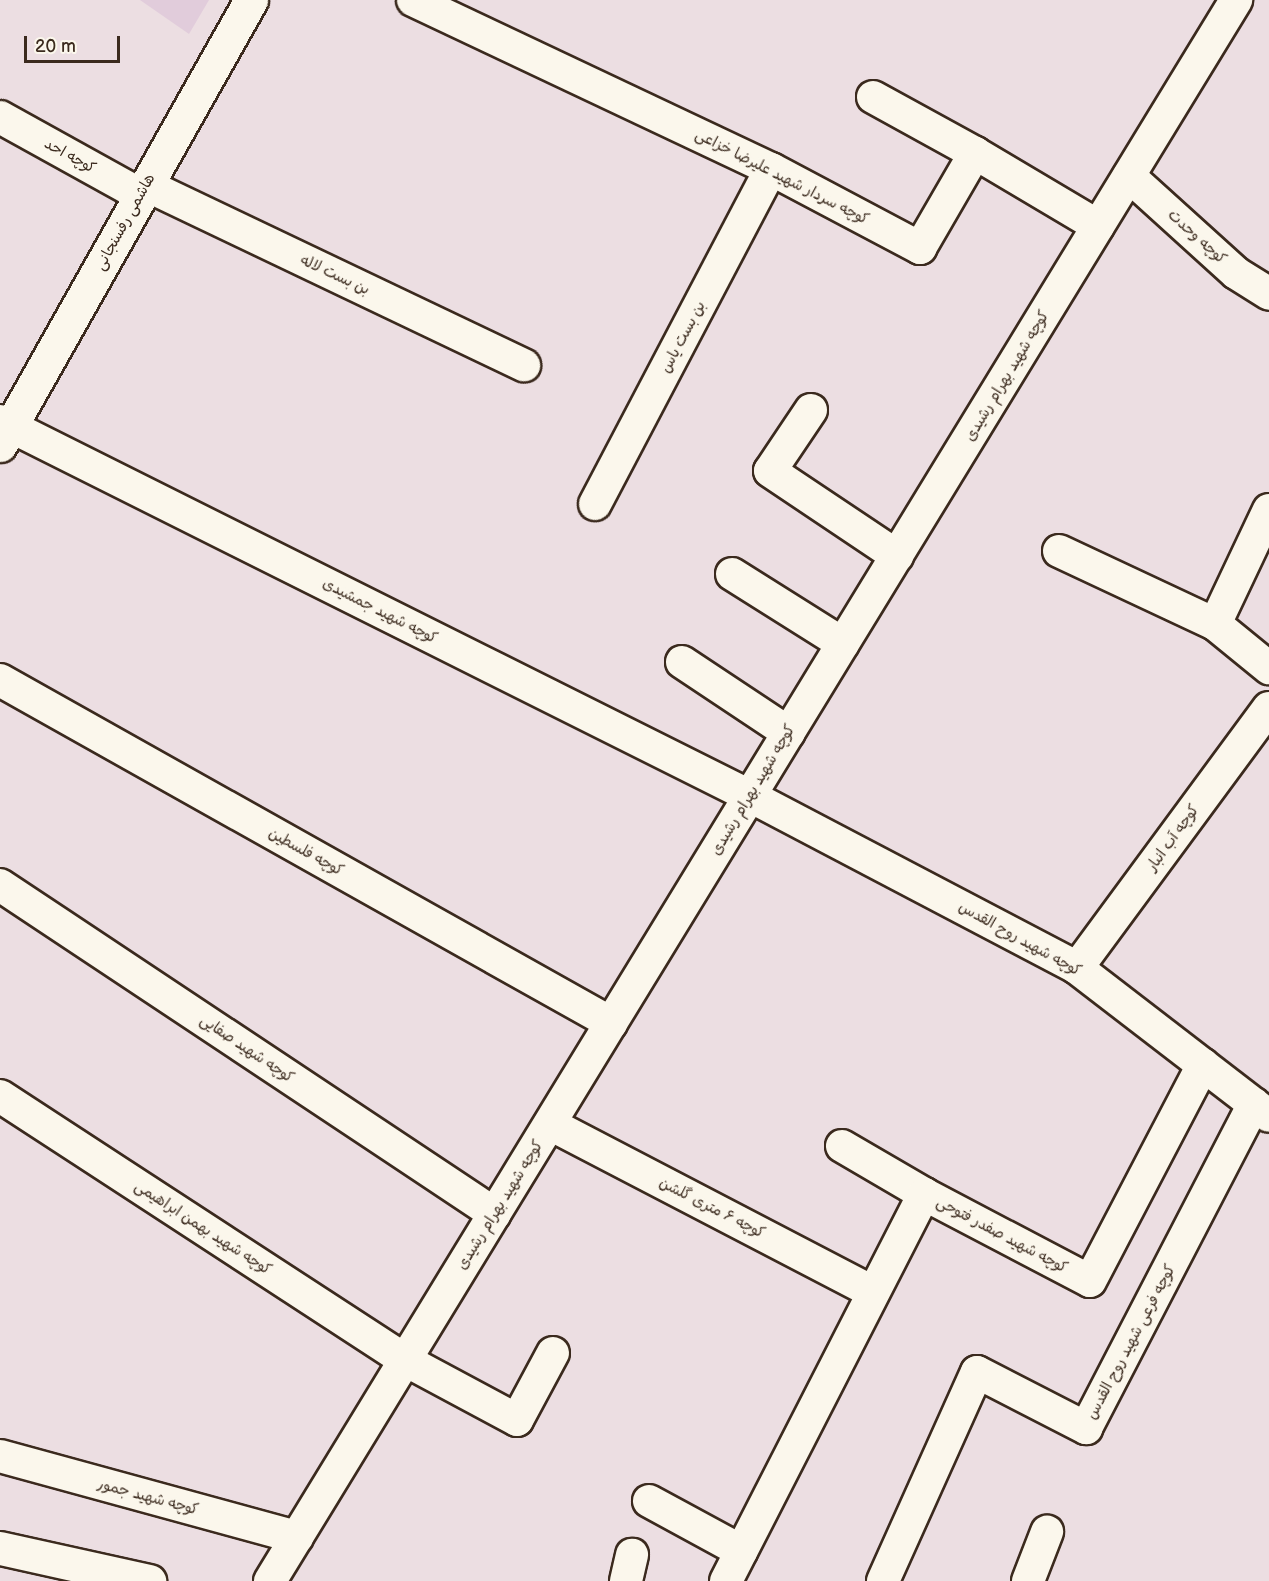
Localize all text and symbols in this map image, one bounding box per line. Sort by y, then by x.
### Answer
scale bar [27,24,123,62]
text: 20 m [35,36,76,57]
street label: کوچه سردار شهید علیرضا خزاعی [692,125,872,229]
street label: کوچه احد [41,134,99,178]
street label: هاشمی رفسنجانی [91,171,159,273]
street label: کوچه وحدت [1164,206,1230,268]
street label: بن بست لاله [297,251,373,299]
street label: بن بست یاس [657,298,709,376]
street label: کوچه شهید بهرام رشیدی [961,307,1053,445]
street label: کوچه شهید جمشیدی [320,574,440,648]
street label: کوچه شهید بهرام رشیدی [707,721,799,859]
street label: کوچه آب انبار [1143,801,1203,875]
street label: کوچه فلسطین [265,824,347,880]
street label: کوچه شهید روح القدس [955,898,1085,980]
street label: کوچه شهید صفایی [197,1011,297,1087]
street label: کوچه شهید بهرام رشیدی [453,1137,547,1273]
street label: کوچه ۶ متری گلشن [656,1174,768,1242]
street label: کوچه شهید بهمن ابراهیمی [131,1177,275,1279]
street label: کوچه شهید صفدر فتوحی [933,1193,1071,1277]
street label: کوچه فرعی شهید روح القدس [1083,1262,1179,1422]
street label: کوچه شهید جمور [96,1475,200,1519]

